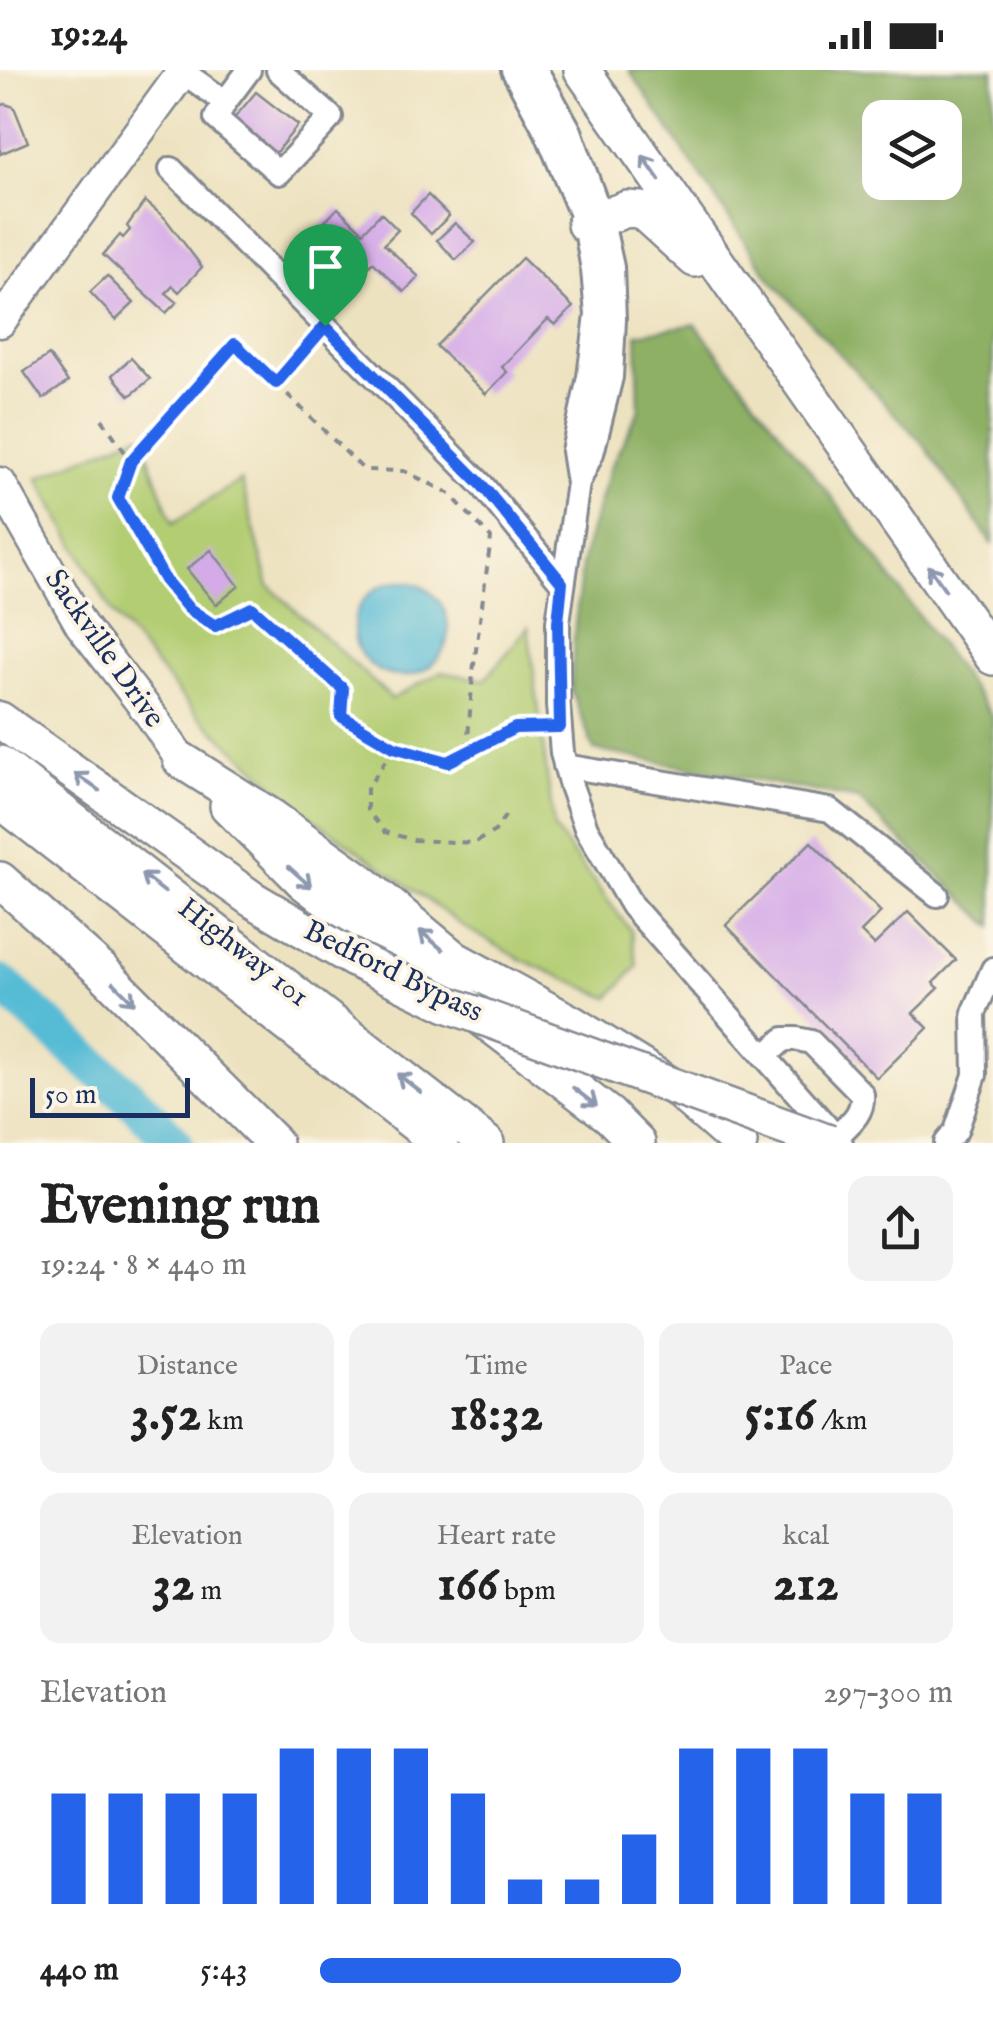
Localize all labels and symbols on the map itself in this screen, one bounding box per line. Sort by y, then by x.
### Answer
one-way arrow [641,154,662,182]
pin [283,224,368,327]
street label: Sackville Drive [35,562,173,736]
one-way arrow [927,564,948,592]
one-way arrow [74,772,102,793]
one-way arrow [287,866,312,889]
one-way arrow [140,873,167,894]
street label: Highway 101 [170,890,316,1016]
street label: Bedford Bypass [297,912,489,1032]
one-way arrow [419,929,445,951]
one-way arrow [111,981,135,1005]
scale bar [30,1073,190,1118]
one-way arrow [396,1073,423,1094]
one-way arrow [571,1086,598,1107]

